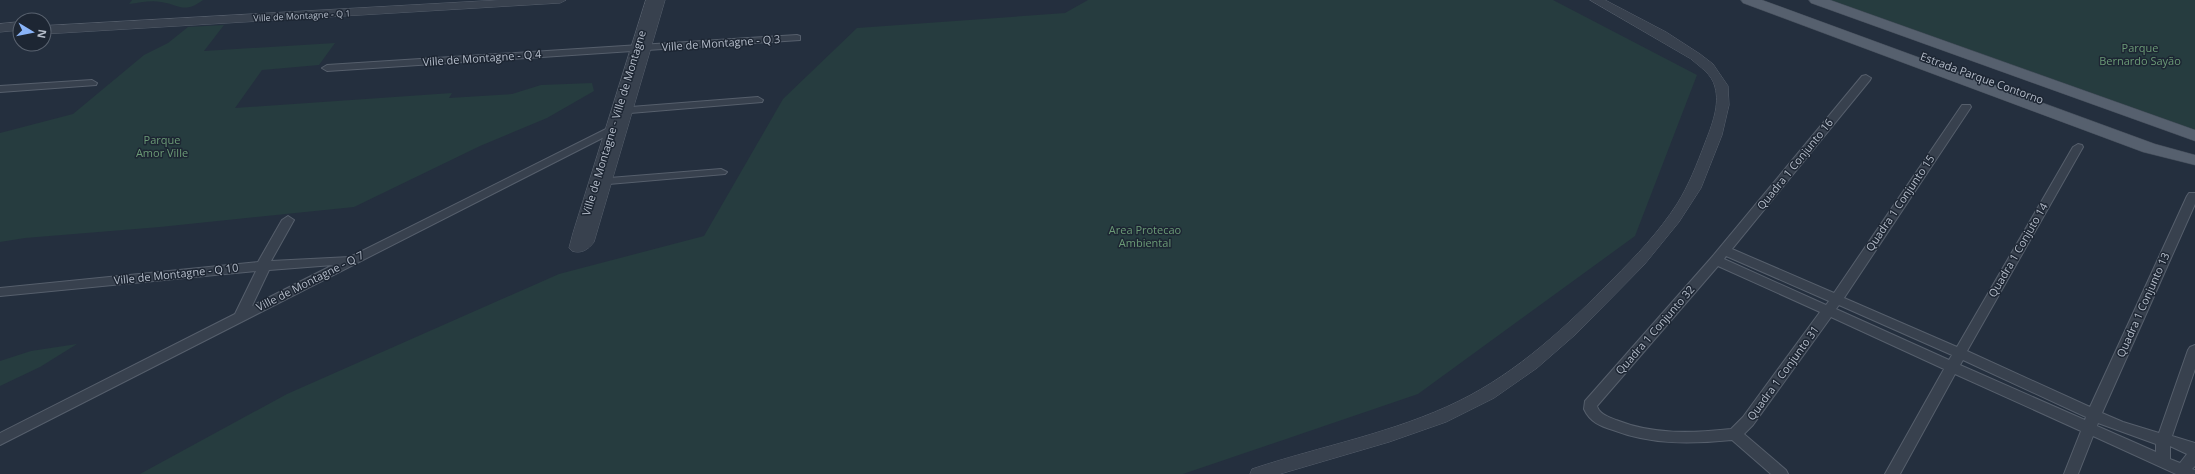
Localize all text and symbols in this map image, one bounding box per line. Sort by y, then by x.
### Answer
street label: Ville de Montagne - Q 1 [253,6,351,25]
north arrow [12,12,52,52]
text: N [34,28,51,40]
street label: Ville de Montagne - Ville de Montagne [578,28,649,217]
street label: Ville de Montagne - Q 3 [661,31,781,54]
park label: Parque Bernardo Sayão [2099,40,2181,68]
street label: Ville de Montagne - Q 4 [422,46,542,69]
street label: Estrada Parque Contorno [1919,48,2046,107]
street label: Quadra 1 Conjunto 16 [1753,115,1836,212]
park label: Parque Amor Ville [136,132,188,160]
street label: Quadra 1 Conjunto 15 [1862,152,1937,254]
street label: Quadra 1 Conjuto 14 [1984,199,2051,300]
park label: Area Protecao Ambiental [1109,222,1182,250]
street label: Ville de Montagne - Q 7 [253,247,366,314]
street label: Quadra 1 Conjunto 13 [2113,250,2172,360]
street label: Ville de Montagne - Q 10 [113,260,239,288]
street label: Quadra 1 Conjunto 32 [1612,282,1697,377]
street label: Quadra 1 Conjunto 31 [1743,322,1822,423]

